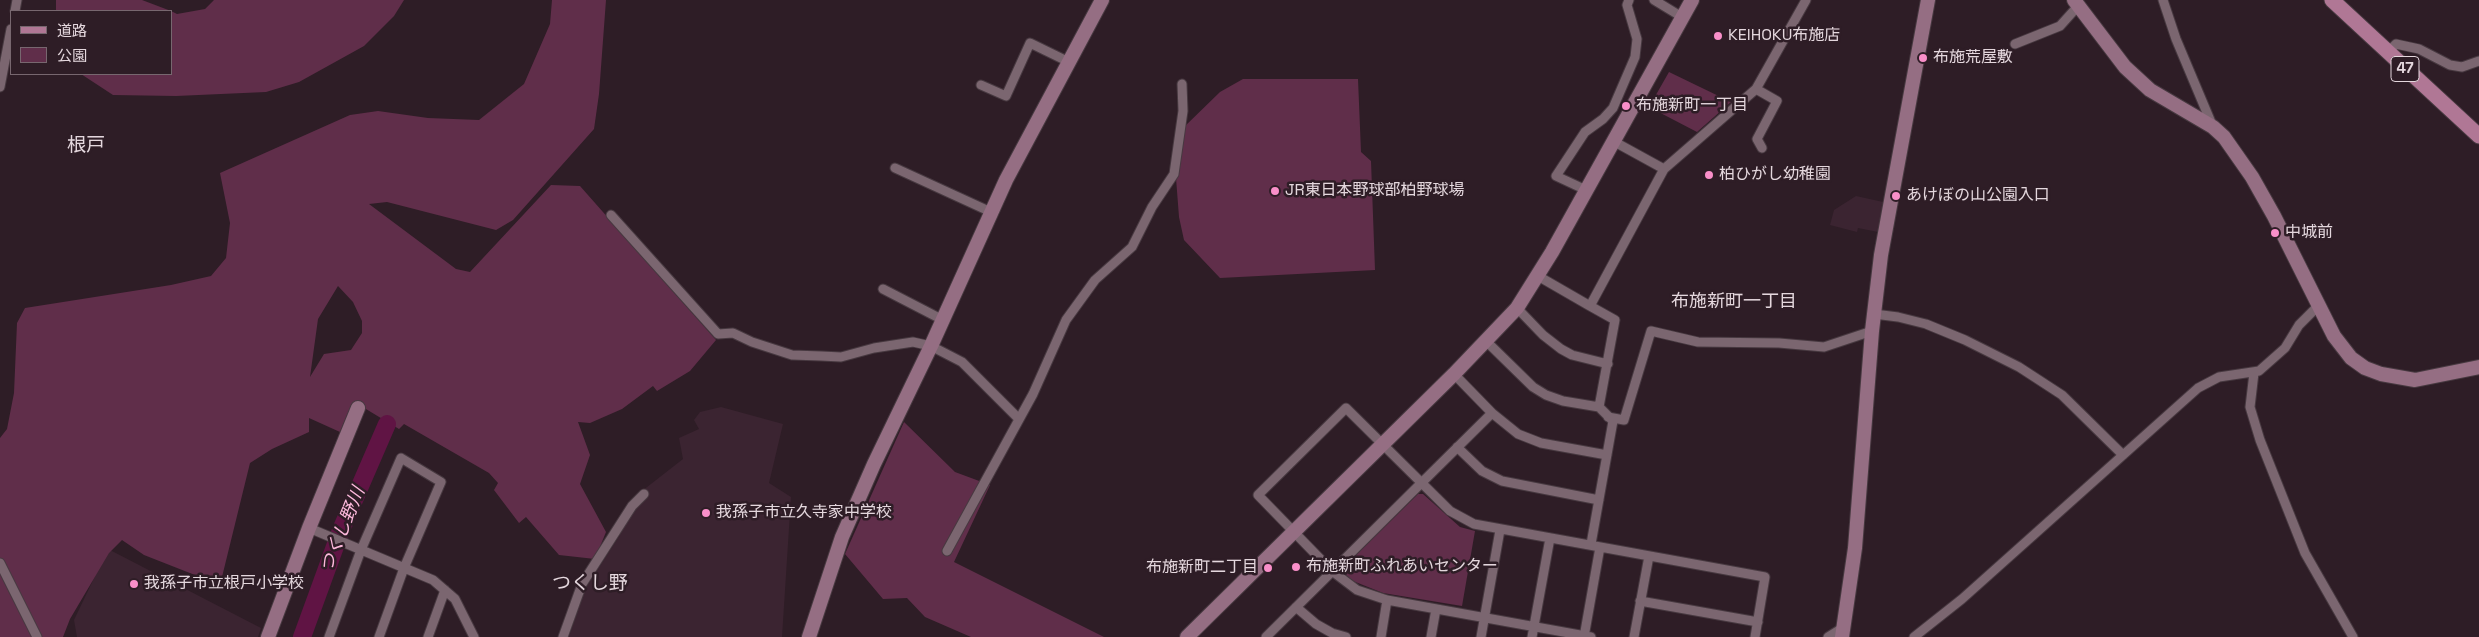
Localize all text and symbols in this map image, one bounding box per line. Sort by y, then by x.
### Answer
legend [10,10,172,75]
text: 道路 [57,21,87,40]
place label: KEIHOKU布施店 [1728,26,1840,46]
marker: KEIHOKU布施店 [1712,30,1724,42]
text: 公園 [57,46,87,65]
place label: 布施荒屋敷 [1933,48,2013,68]
marker: 布施荒屋敷 [1917,52,1929,64]
road number: 47 [2391,56,2419,82]
place label: 布施新町一丁目 [1636,96,1748,116]
marker: 布施新町一丁目 [1620,100,1632,112]
district label: 根戸 [67,135,105,157]
place label: 柏ひがし幼稚園 [1719,165,1831,185]
marker: 柏ひがし幼稚園 [1703,169,1715,181]
place label: JR東日本野球部柏野球場 [1285,181,1465,201]
marker: JR東日本野球部柏野球場 [1269,185,1281,197]
place label: あけぼの山公園入口 [1906,186,2050,206]
marker: あけぼの山公園入口 [1890,190,1902,202]
place label: 中城前 [2285,223,2333,243]
marker: 中城前 [2269,227,2281,239]
district label: 布施新町一丁目 [1671,291,1797,313]
water label: つくし野川 [316,484,370,576]
place label: 我孫子市立久寺家中学校 [716,503,892,523]
marker: 我孫子市立久寺家中学校 [700,507,712,519]
place label: 布施新町ふれあいセンター [1306,557,1498,577]
place label: 布施新町二丁目 [1146,558,1258,578]
marker: 布施新町ふれあいセンター [1290,561,1302,573]
marker: 布施新町二丁目 [1262,562,1274,574]
district label: つくし野 [552,573,628,595]
place label: 我孫子市立根戸小学校 [144,574,304,594]
marker: 我孫子市立根戸小学校 [128,578,140,590]

